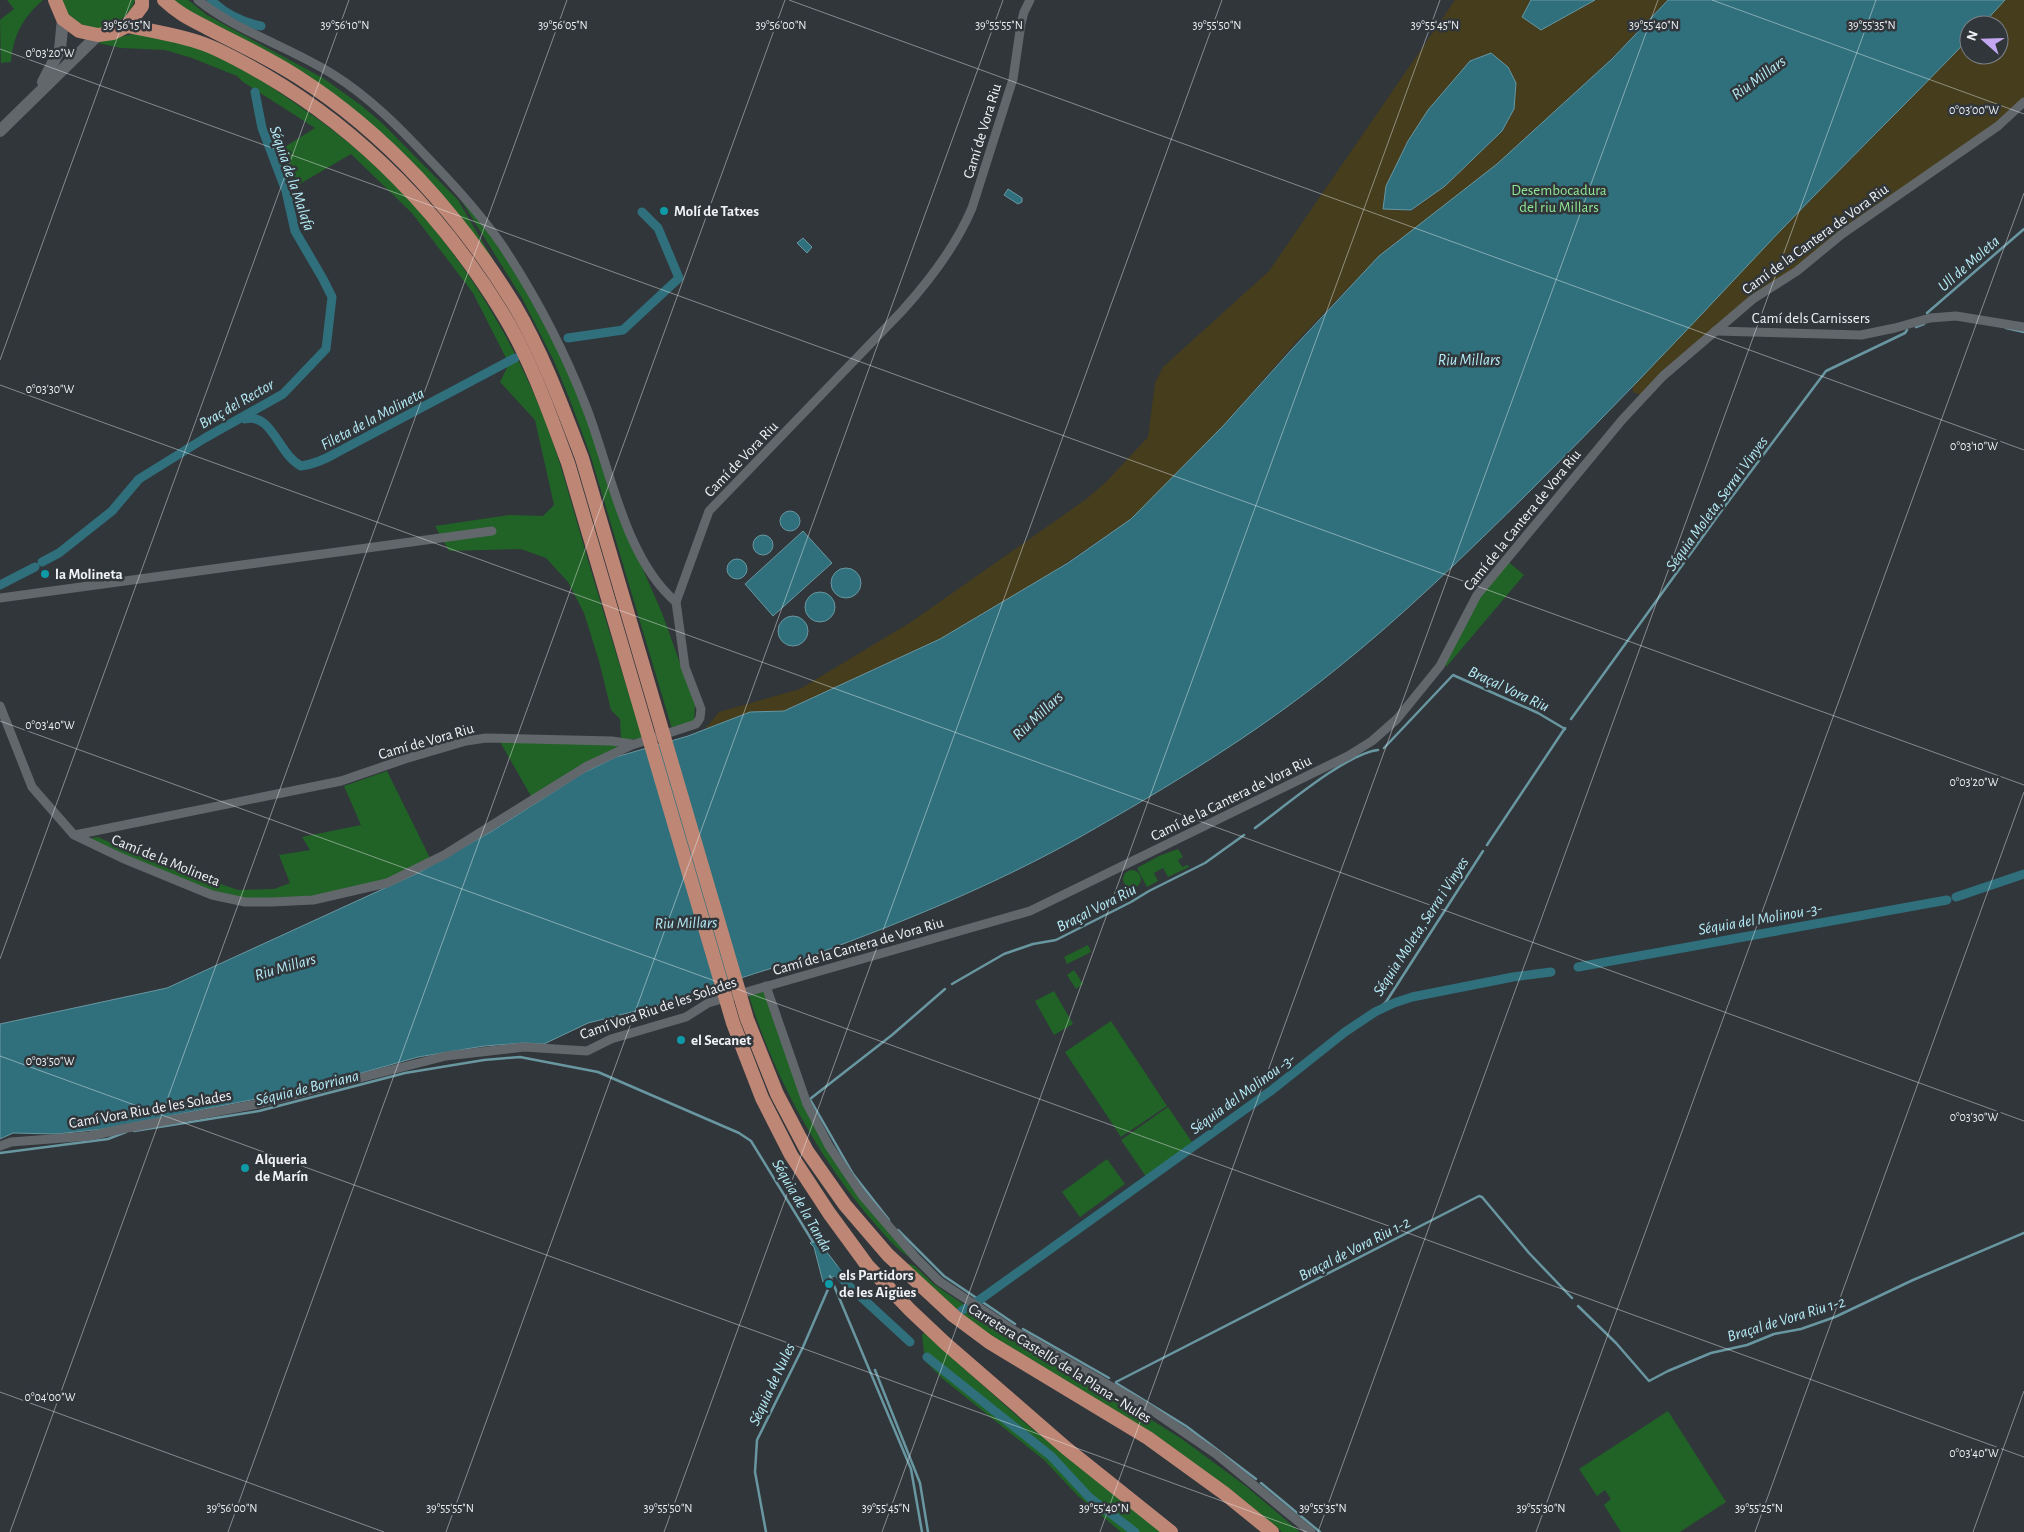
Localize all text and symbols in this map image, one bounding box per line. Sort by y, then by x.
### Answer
north arrow [1959,15,2009,65]
text: 39°56'15"N [103,19,151,31]
text: 39°56'10"N [321,19,369,31]
text: 39°56'05"N [538,19,588,31]
text: 39°56'00"N [756,19,806,31]
text: 39°55'55"N [975,19,1023,31]
text: 39°55'50"N [1192,19,1242,31]
text: 39°55'45"N [1411,19,1459,31]
text: 39°55'40"N [1629,19,1679,31]
text: 39°55'35"N [1848,19,1896,31]
text: N [1964,29,1981,43]
text: 0°03'20"W [25,47,75,59]
water label: Riu Millars [1729,53,1789,103]
street label: Camí de Vora Riu [961,81,1004,180]
text: 0°03'00"W [1949,104,1999,116]
water label: Séquia de la Malafa [266,124,318,233]
street label: Camí de la Cantera de Vora Riu [1739,181,1891,297]
park label: Desembocadura del riu Millars [1511,183,1607,215]
place label: Molí de Tatxes [674,204,759,219]
marker: Molí de Tatxes [658,205,670,217]
water label: Ull de Moleta [1935,233,2002,295]
street label: Camí dels Carnissers [1752,311,1870,326]
water label: Riu Millars [1438,352,1500,368]
water label: Braç del Rector [196,376,277,432]
text: 0°03'30"W [26,383,75,395]
water label: Fileta de la Molineta [318,385,427,453]
street label: Camí de Vora Riu [702,418,781,500]
water label: Séquia Moleta, Serra i Vinyes [1663,433,1772,574]
text: 0°03'10"W [1950,440,1998,452]
street label: Camí de la Cantera de Vora Riu [1461,447,1584,594]
place label: la Molineta [55,567,123,582]
marker: la Molineta [39,568,51,580]
water label: Braçal Vora Riu [1466,663,1551,715]
water label: Riu Millars [1009,689,1066,743]
text: 0°03'40"W [25,719,75,731]
street label: Camí de Vora Riu [377,721,476,762]
street label: Camí de la Cantera de Vora Riu [1149,753,1314,844]
text: 0°03'20"W [1949,776,1999,788]
street label: Camí de la Molineta [109,832,222,889]
water label: Séquia Moleta, Serra i Vinyes [1370,854,1472,999]
water label: Braçal Vora Riu [1054,881,1139,935]
water label: Séquia del Molinou -3- [1697,900,1824,939]
water label: Riu Millars [655,914,717,932]
street label: Camí de la Cantera de Vora Riu [771,915,945,978]
water label: Riu Millars [253,951,318,983]
street label: Camí Vora Riu de les Solades [578,975,738,1042]
place label: el Secanet [691,1033,751,1048]
marker: el Secanet [675,1034,687,1046]
water label: Séquia del Molinou -3- [1187,1050,1299,1138]
text: 0°03'50"W [26,1055,75,1067]
water label: Séquia de Borriana [254,1067,361,1110]
street label: Camí Vora Riu de les Solades [68,1088,232,1131]
text: 0°03'30"W [1950,1111,1999,1123]
place label: Alqueria de Marín [255,1152,308,1184]
water label: Séquia de la Tanda [768,1156,835,1255]
marker: Alqueria de Marín [239,1162,251,1174]
water label: Braçal de Vora Riu 1-2 [1296,1214,1413,1284]
place label: els Partidors de les Aigües [839,1268,917,1300]
marker: els Partidors de les Aigües [823,1278,835,1290]
water label: Braçal de Vora Riu 1-2 [1725,1293,1847,1345]
street label: Carretera Castelló de la Plana - Nules [966,1301,1154,1426]
water label: Séquia de Nules [746,1341,799,1428]
text: 0°04'00"W [25,1391,76,1403]
text: 0°03'40"W [1949,1447,1999,1459]
text: 39°56'00"N [207,1502,257,1514]
text: 39°55'55"N [426,1502,474,1514]
text: 39°55'50"N [643,1502,693,1514]
text: 39°55'45"N [862,1502,910,1514]
text: 39°55'40"N [1079,1502,1129,1514]
text: 39°55'35"N [1299,1502,1347,1514]
text: 39°55'30"N [1517,1502,1565,1514]
text: 39°55'25"N [1735,1502,1783,1514]

